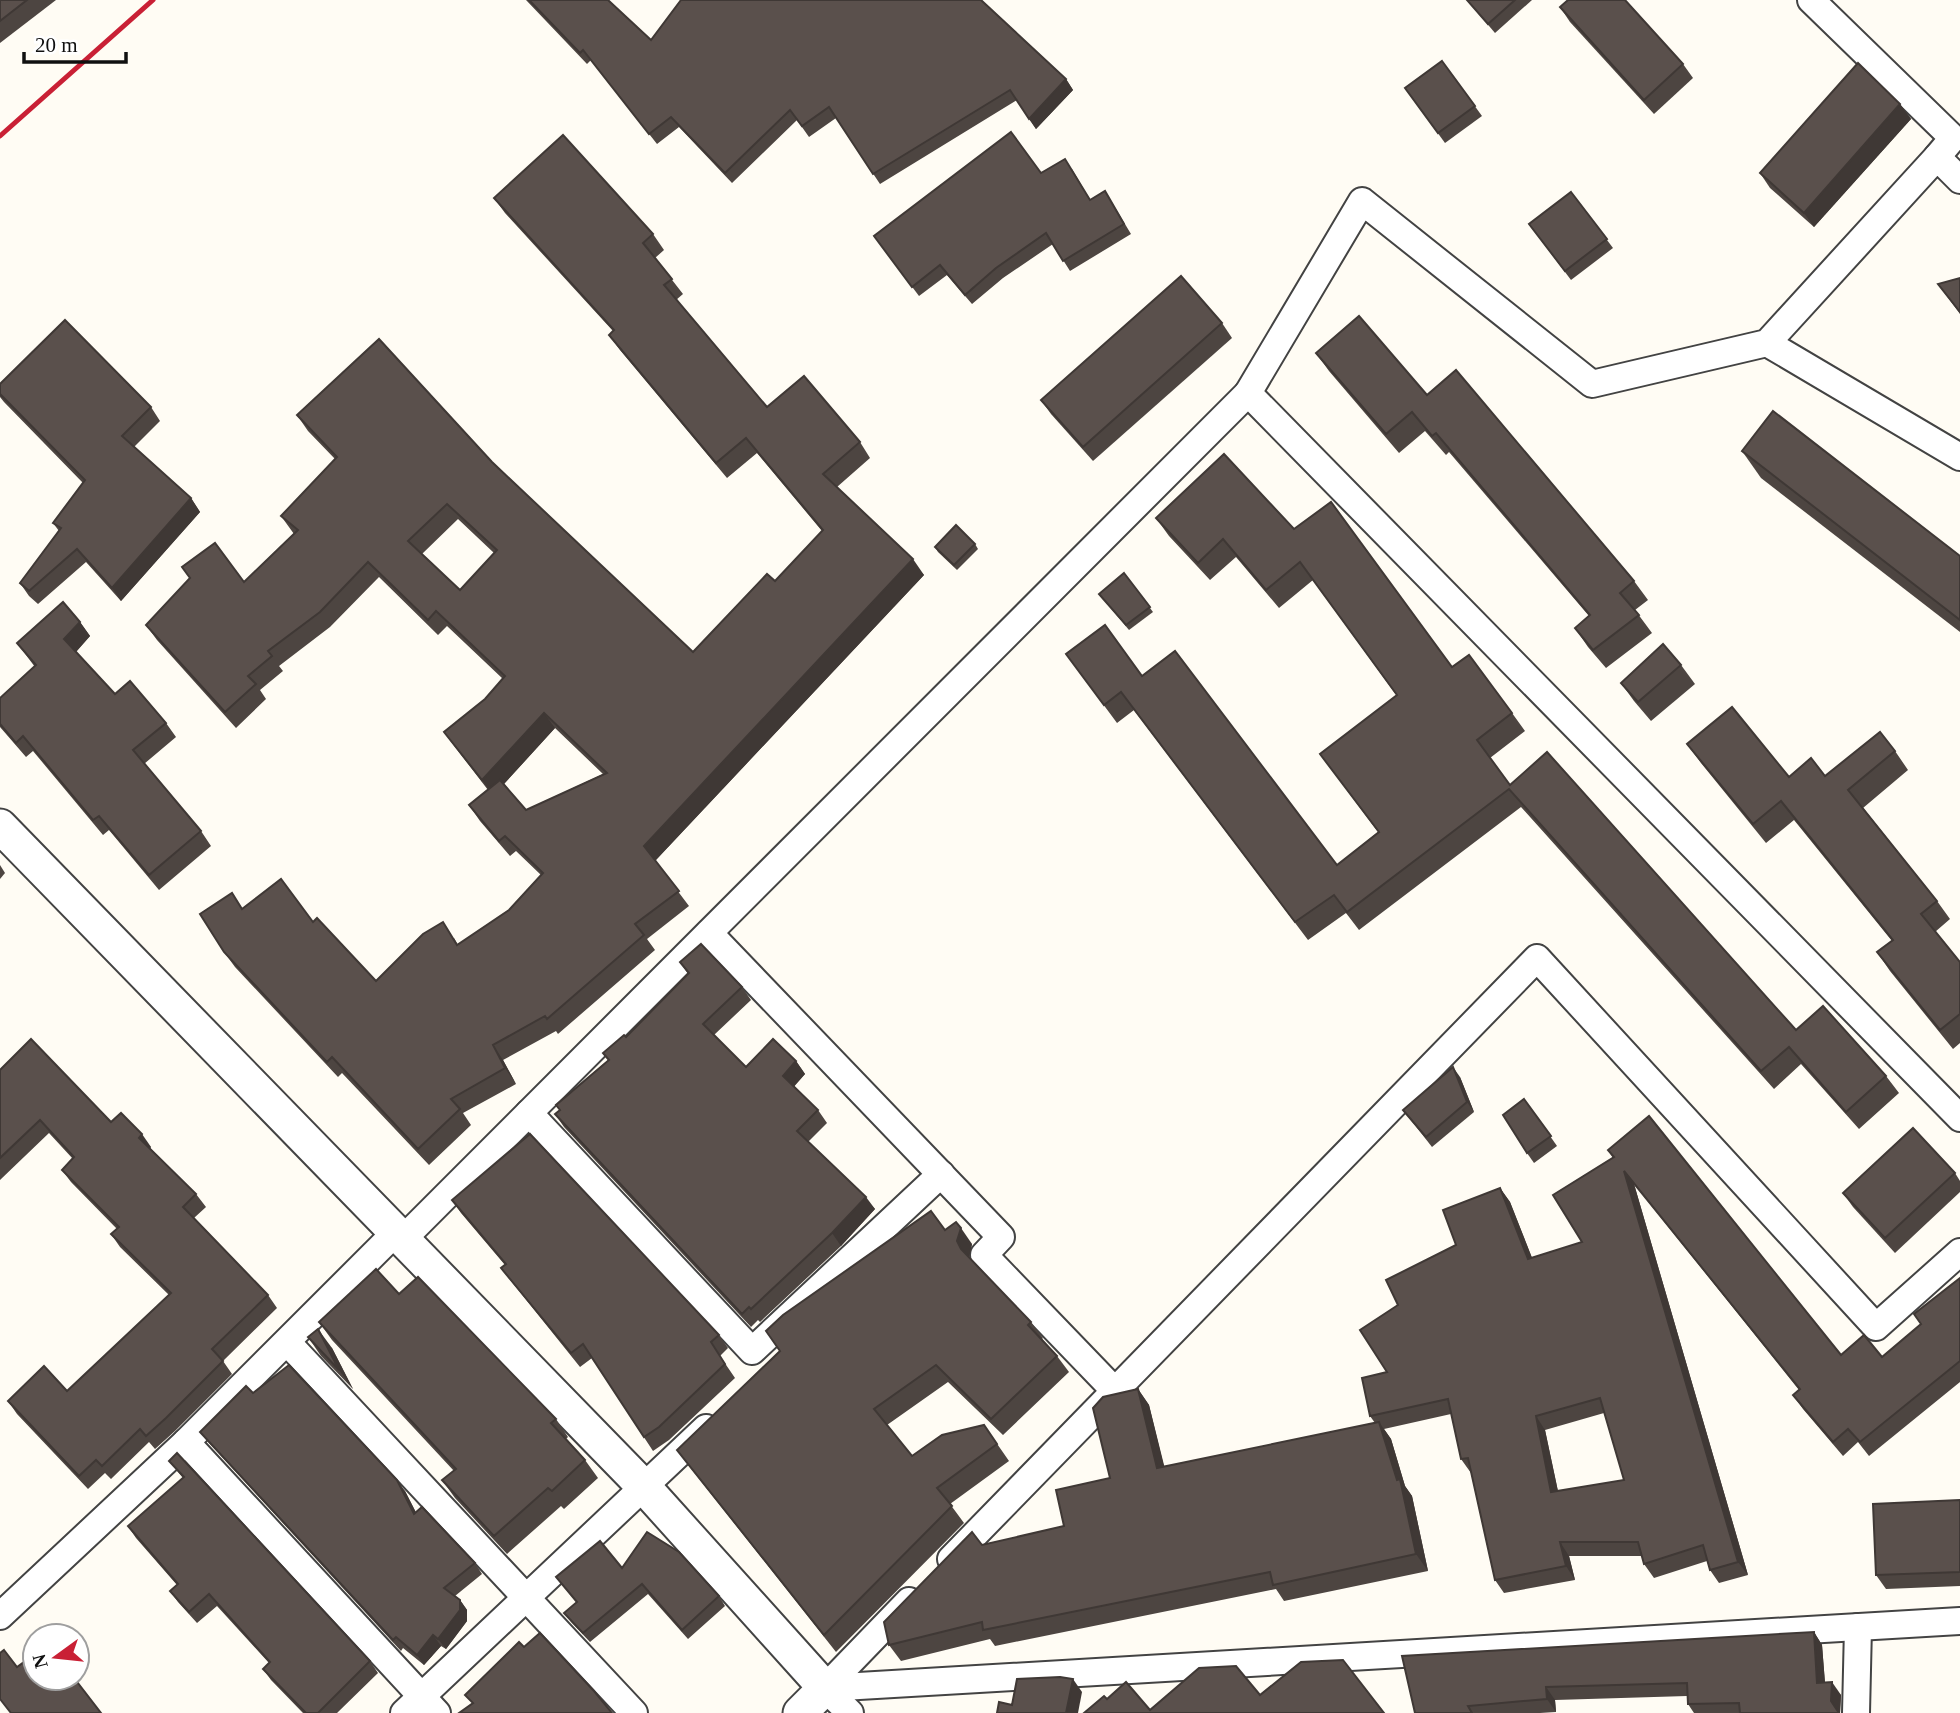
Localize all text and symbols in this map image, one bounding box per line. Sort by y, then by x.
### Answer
scale bar [24,21,126,65]
text: 20 m [35,33,78,57]
north arrow [21,1622,91,1692]
text: N [28,1652,52,1671]

